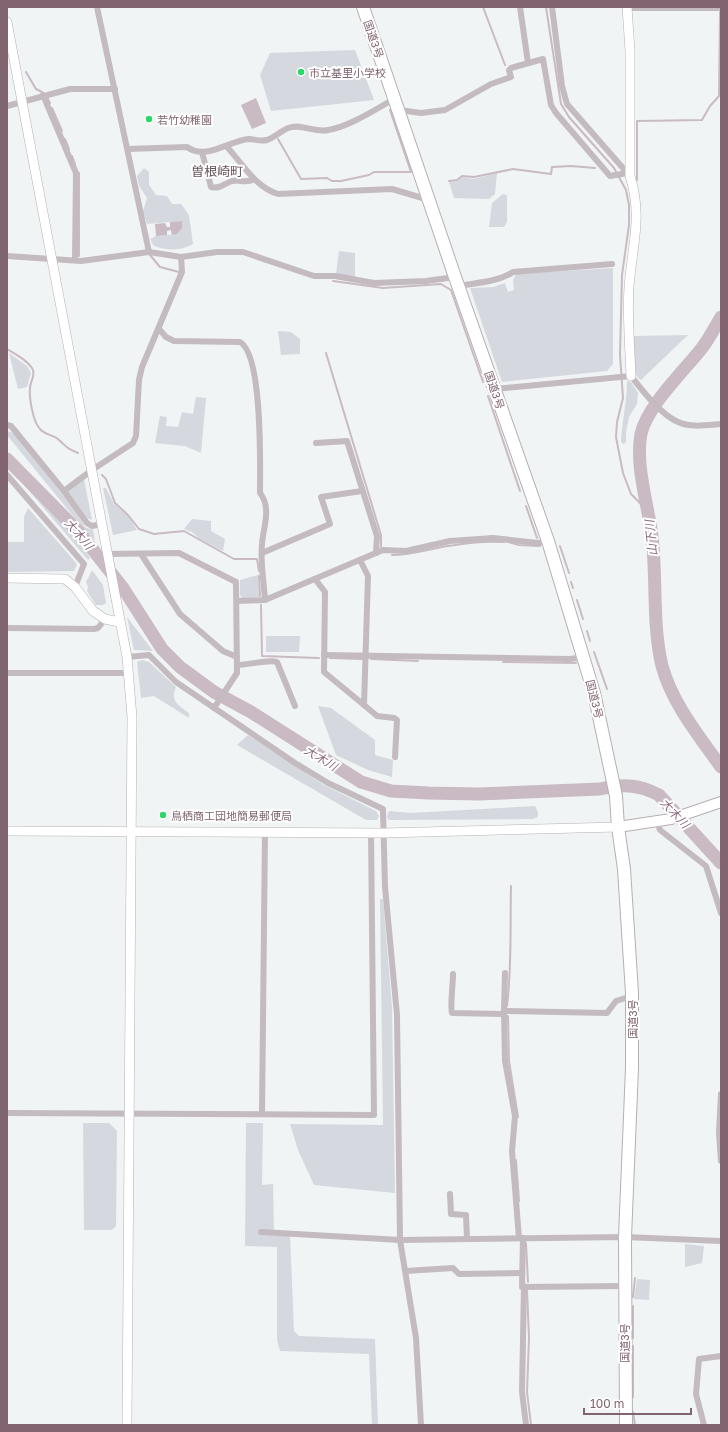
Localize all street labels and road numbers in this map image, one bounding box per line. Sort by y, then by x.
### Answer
street label: 国道3号 [361,18,387,60]
street label: 国道3号 [482,369,508,411]
street label: 国道3号 [584,678,606,720]
street label: 国道3号 [626,999,639,1039]
street label: 国道3号 [618,1323,631,1363]

